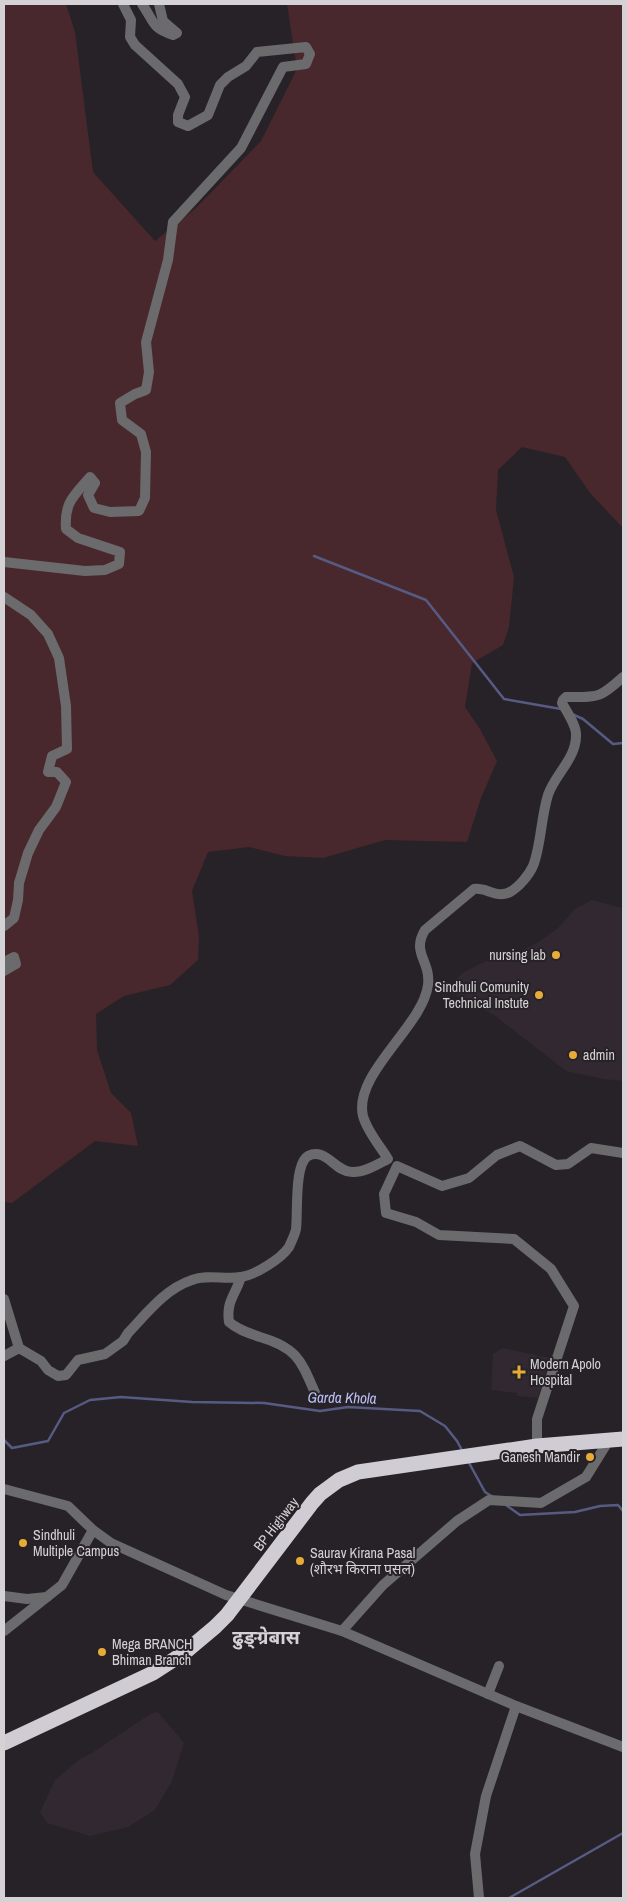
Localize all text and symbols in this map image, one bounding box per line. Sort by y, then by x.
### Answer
place label: nursing lab [489,946,546,964]
marker: nursing lab [550,949,562,961]
place label: Sindhuli Comunity Technical Instute [435,978,529,1012]
marker: Sindhuli Comunity Technical Instute [533,989,545,1001]
place label: admin [583,1046,615,1064]
marker: admin [567,1049,579,1061]
place label: Modern Apolo Hospital [530,1355,601,1389]
marker: Modern Apolo Hospital [512,1365,526,1379]
water label: Garda Khola [307,1386,377,1409]
place label: Ganesh Mandir [501,1448,580,1466]
marker: Ganesh Mandir [584,1451,596,1463]
street label: BP Highway [250,1493,303,1554]
place label: Sindhuli Multiple Campus [33,1526,119,1560]
marker: Sindhuli Multiple Campus [17,1537,29,1549]
place label: Saurav Kirana Pasal (शौरभ किराना पसल) [310,1544,415,1578]
marker: Saurav Kirana Pasal (शौरभ किराना पसल) [294,1555,306,1567]
district label: ढुङ्ग्रेबास [232,1624,301,1650]
place label: Mega BRANCH Bhiman Branch [112,1635,192,1669]
marker: Mega BRANCH Bhiman Branch [96,1646,108,1658]

